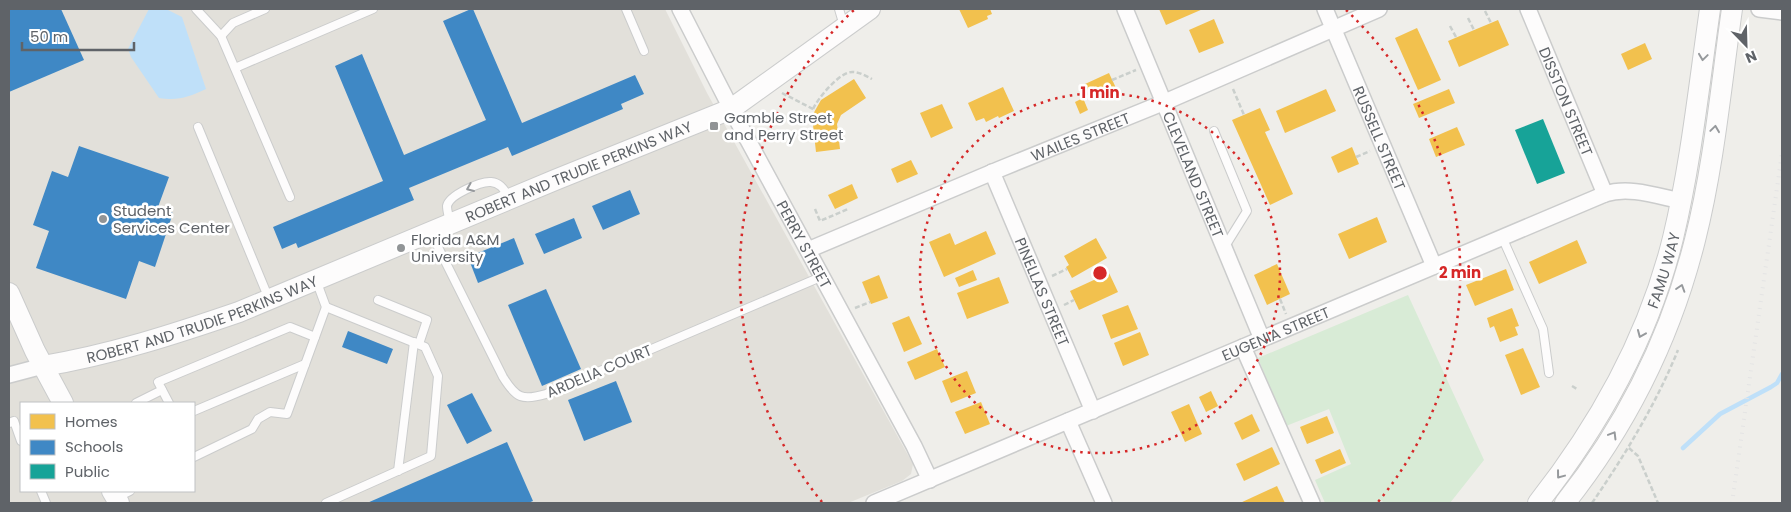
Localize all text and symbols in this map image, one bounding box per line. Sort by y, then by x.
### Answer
scale bar [22,20,135,52]
north arrow [1721,20,1771,70]
text: 50 m [30,26,68,47]
street label: DISSTON STREET [1534,44,1598,159]
text: N [1742,46,1760,68]
one-way arrow [1698,53,1708,61]
text: 1 min [1080,82,1120,103]
street label: RUSSELL STREET [1348,83,1411,193]
place label: Gamble Street and Perry Street [724,107,843,145]
street label: WAILES STREET [1028,107,1133,166]
street label: CLEVELAND STREET [1158,108,1229,241]
street label: ROBERT AND TRUDIE PERKINS WAY [462,115,695,227]
marker: Gamble Street and Perry Street [708,120,720,132]
one-way arrow [1709,124,1719,133]
one-way arrow [466,182,475,193]
street label: PERRY STREET [772,196,837,292]
place label: Student Services Center [113,200,230,238]
marker: Student Services Center [97,213,109,225]
place label: Florida A&M University [411,229,500,267]
street label: FAMU WAY [1642,230,1685,311]
street label: PINELLAS STREET [1010,234,1075,349]
marker: Florida A&M University [395,242,407,254]
text: 2 min [1439,262,1481,283]
centre of rings [1091,264,1109,282]
street label: ROBERT AND TRUDIE PERKINS WAY [84,270,321,368]
one-way arrow [1676,284,1686,292]
street label: EUGENIA STREET [1218,301,1333,365]
one-way arrow [1636,329,1647,338]
street label: ARDELIA COURT [543,339,655,403]
legend [20,402,195,492]
text: Homes [65,411,118,432]
one-way arrow [1606,431,1616,440]
text: Schools [65,436,123,457]
text: Public [65,461,110,482]
one-way arrow [1557,469,1566,479]

